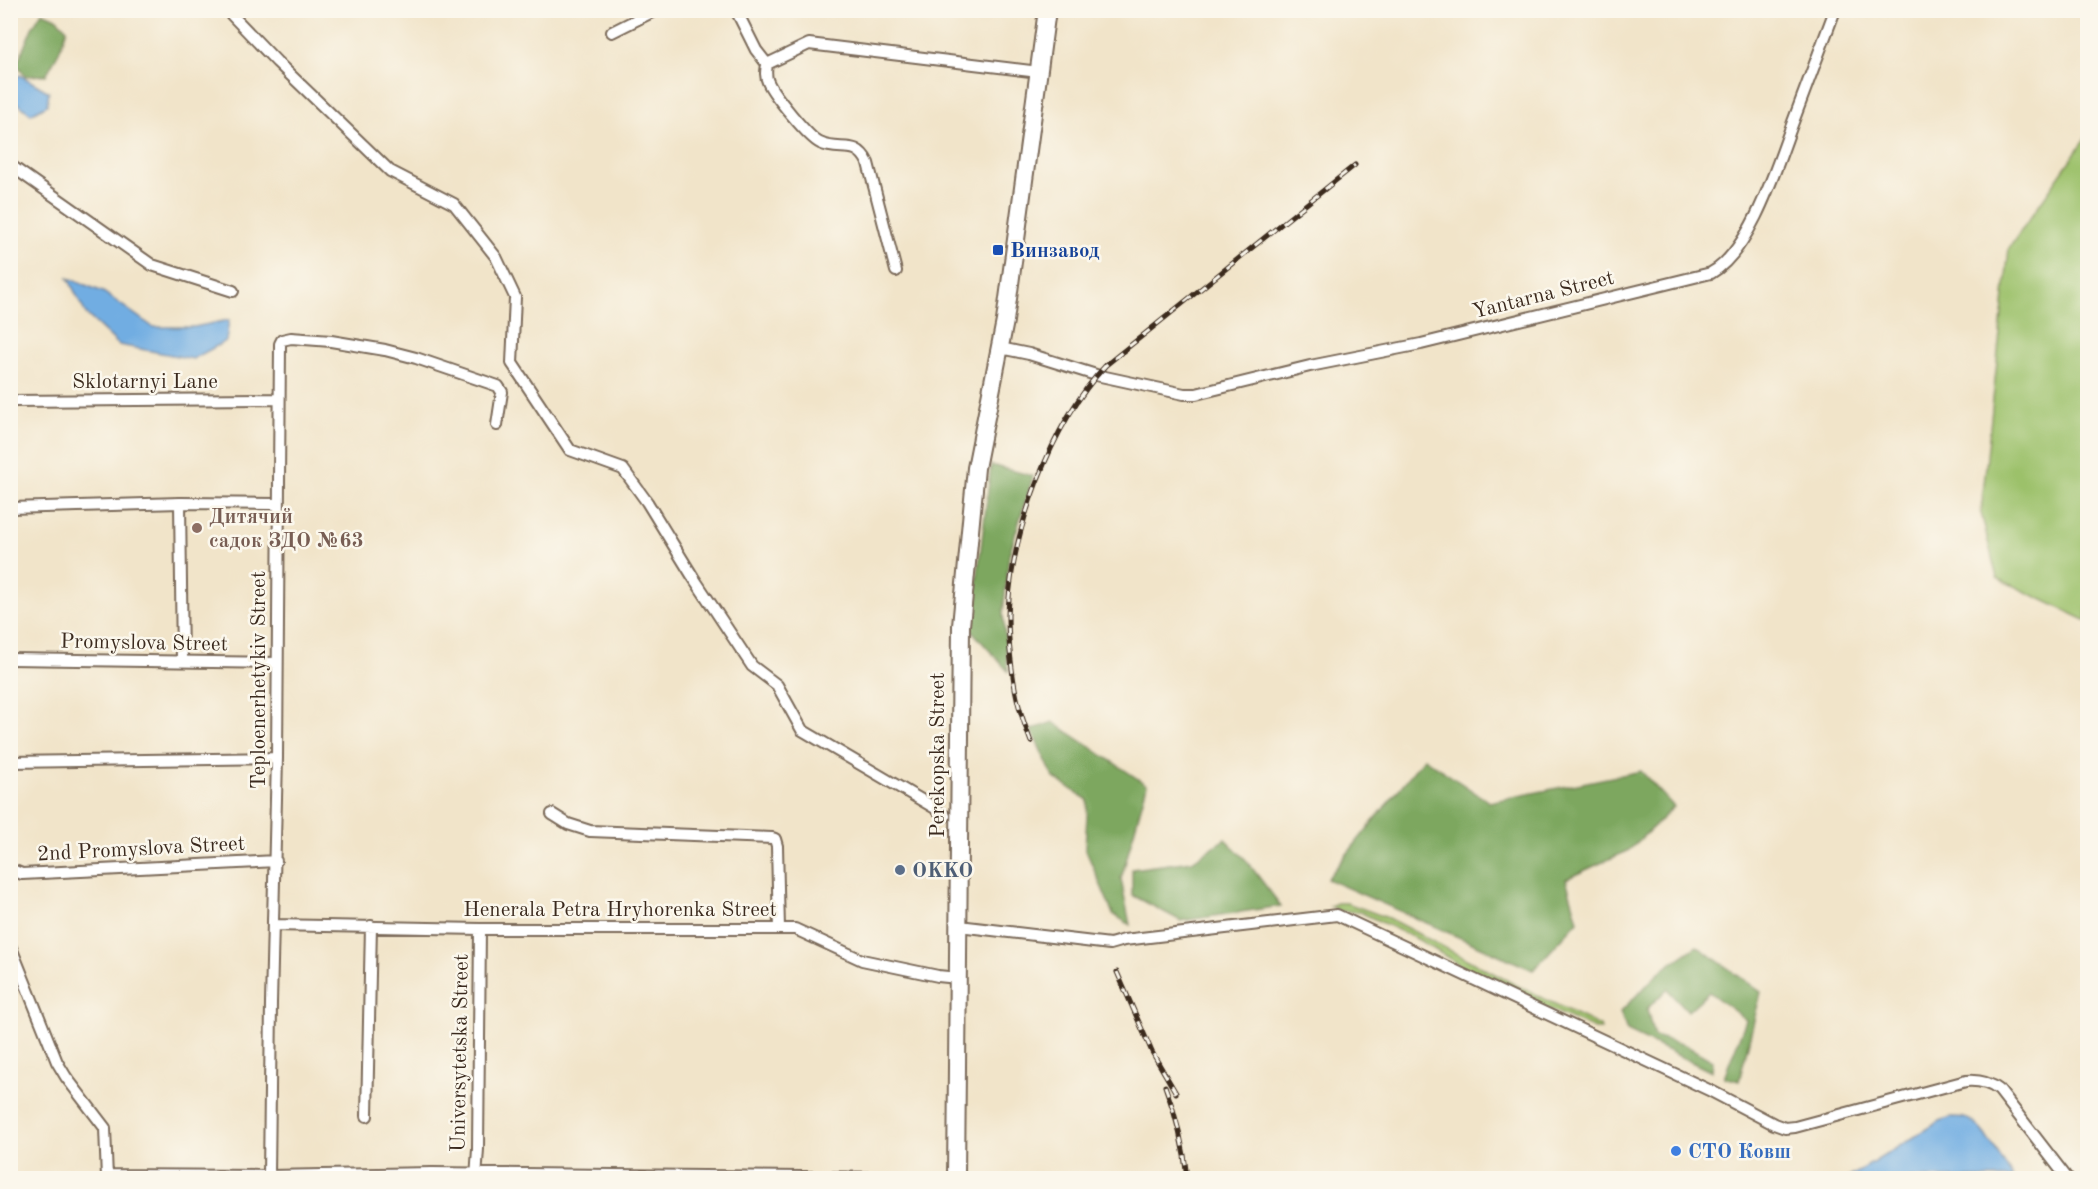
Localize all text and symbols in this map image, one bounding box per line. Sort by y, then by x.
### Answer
place label: Винзавод [1010,241,1100,262]
marker: Винзавод [991,243,1005,257]
street label: Yantarna Street [1470,268,1616,323]
street label: Sklotarnyi Lane [72,372,218,393]
place label: Дитячий садок ЗДО №63 [209,507,364,552]
marker: Дитячий садок ЗДО №63 [190,521,204,535]
street label: Teploenerhetykiv Street [249,571,270,789]
street label: Promyslova Street [60,632,228,655]
street label: Perekopska Street [928,672,949,838]
street label: 2nd Promyslova Street [37,834,246,865]
place label: OKKO [912,861,973,882]
marker: OKKO [893,863,907,877]
street label: Henerala Petra Hryhorenka Street [463,900,777,921]
street label: Universytetska Street [448,954,473,1152]
place label: СТО Ковш [1688,1142,1791,1163]
marker: СТО Ковш [1669,1144,1683,1158]

